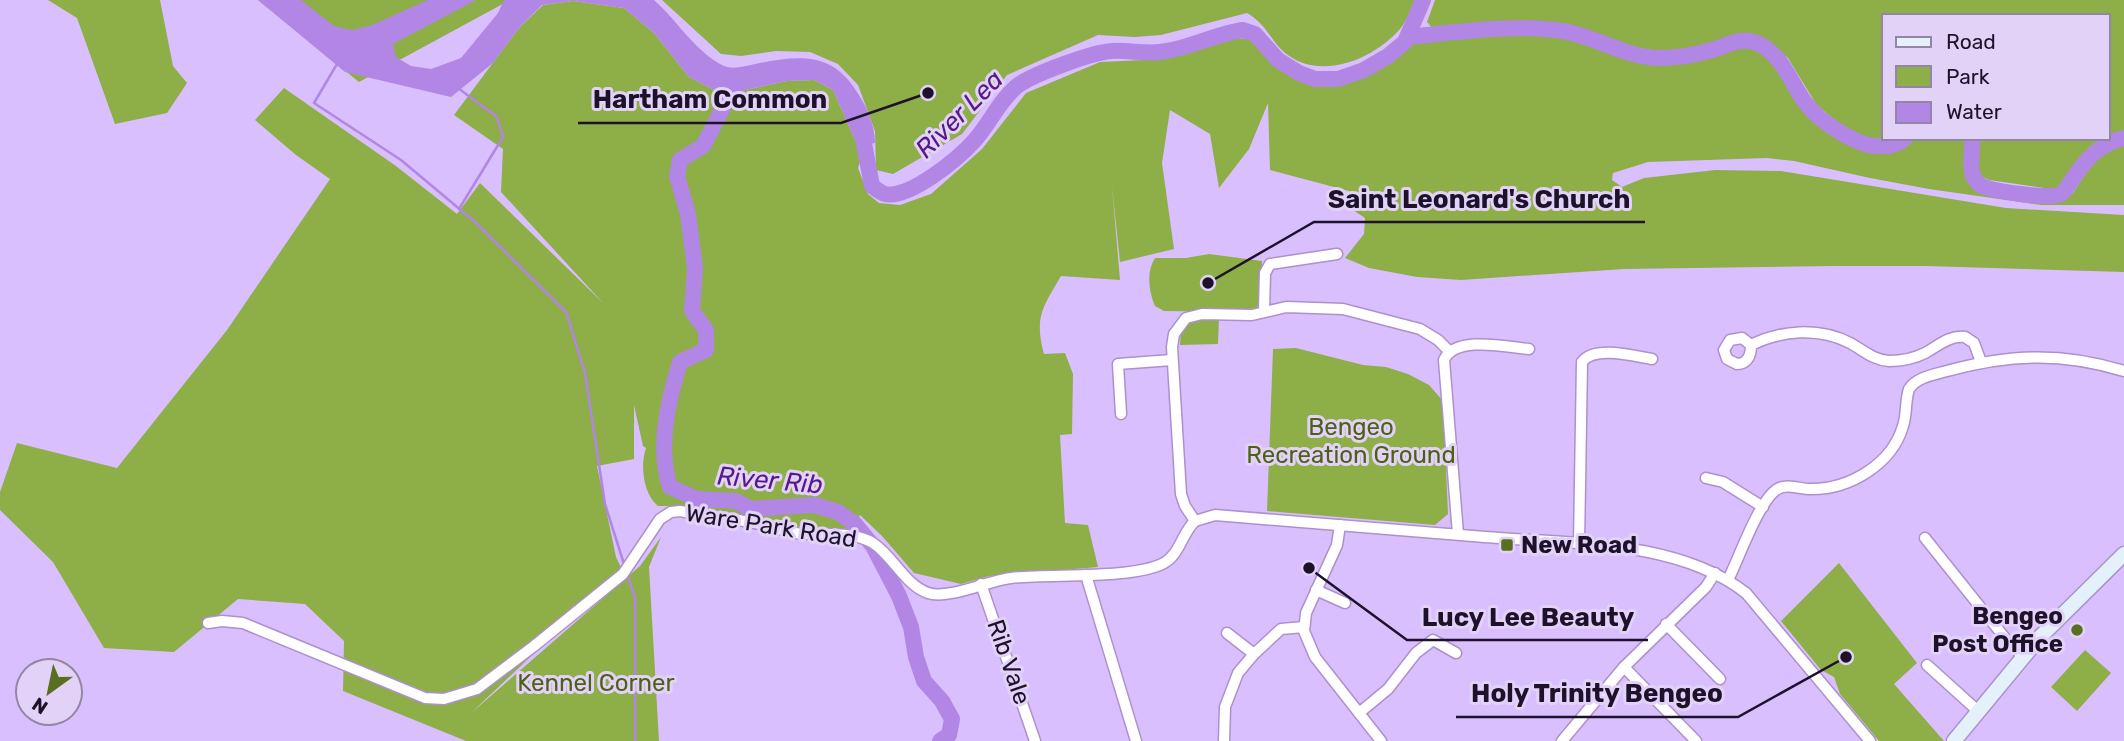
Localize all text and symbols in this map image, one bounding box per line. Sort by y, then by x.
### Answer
legend [1882,14,2110,140]
text: Road [1946,29,1996,54]
water label: River Lea [909,64,1010,165]
text: Park [1946,64,1990,89]
callout: Hartham Common [578,76,841,123]
text: Hartham Common [593,84,827,115]
text: Water [1946,99,2002,124]
callout: Saint Leonard's Church [1314,175,1645,222]
text: Saint Leonard's Church [1328,184,1630,215]
park label: Bengeo Recreation Ground [1246,413,1456,469]
water label: River Rib [716,460,824,501]
street label: Ware Park Road [684,499,858,553]
place label: New Road [1521,531,1637,559]
marker: New Road [1499,537,1515,553]
callout: Lucy Lee Beauty [1407,593,1648,640]
text: Lucy Lee Beauty [1422,602,1635,633]
place label: Bengeo Post Office [1932,602,2063,658]
street label: Rib Vale [981,616,1037,708]
marker: Bengeo Post Office [2069,622,2085,638]
north arrow [14,657,84,727]
park label: Kennel Corner [517,669,675,697]
callout: Holy Trinity Bengeo [1456,670,1738,717]
text: Holy Trinity Bengeo [1471,678,1723,709]
text: N [28,692,52,719]

